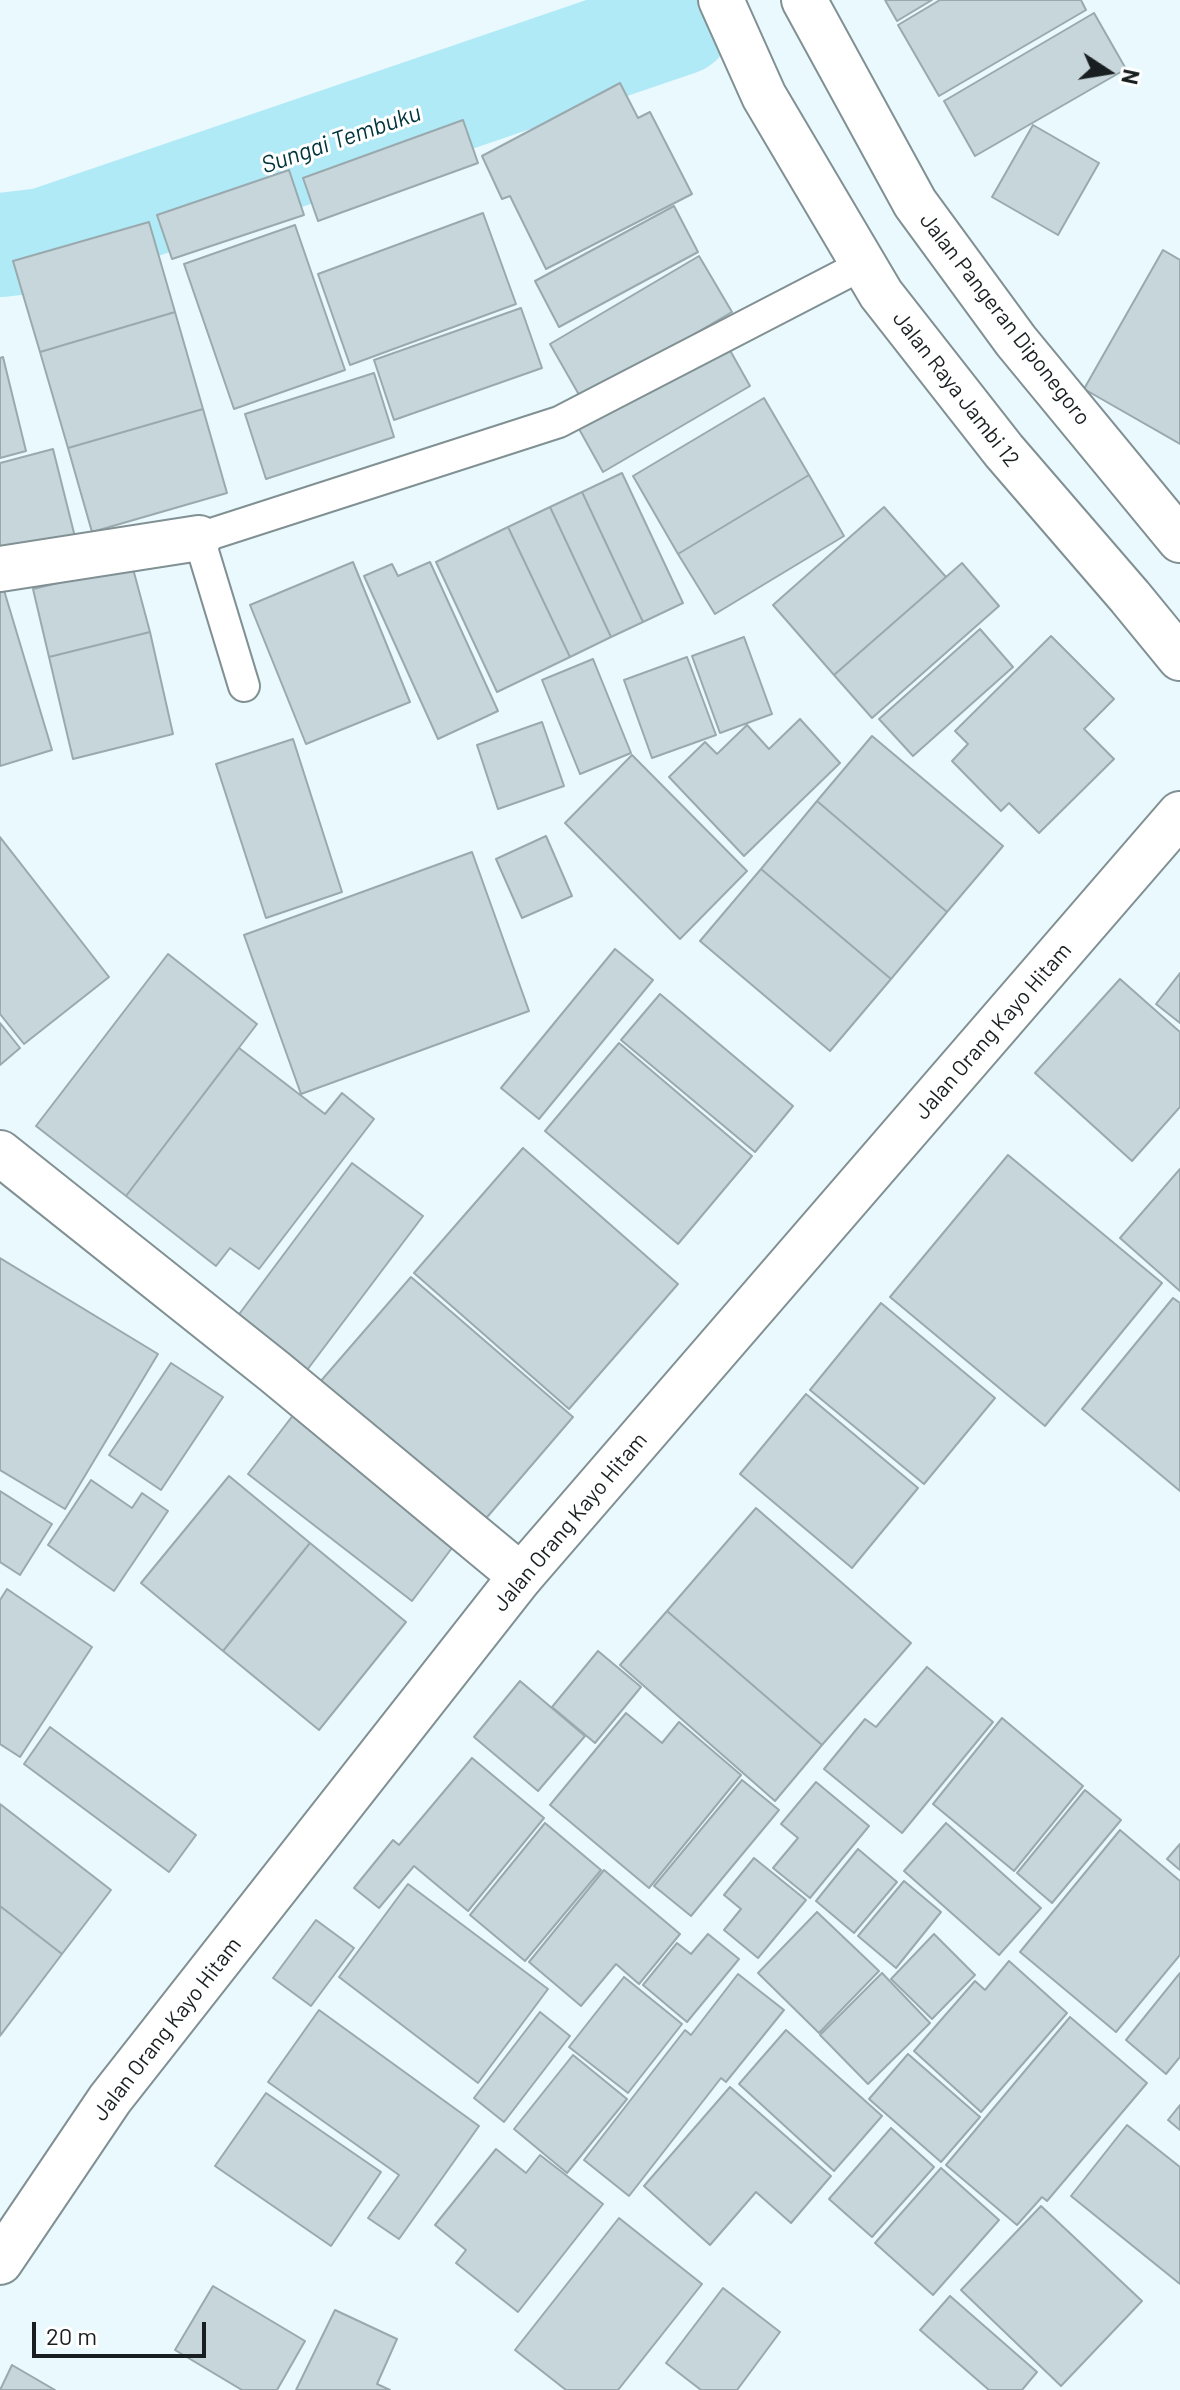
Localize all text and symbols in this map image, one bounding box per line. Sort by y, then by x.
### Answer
north arrow [1068,32,1148,112]
text: N [1117,67,1146,87]
water label: Sungai Tembuku [257,98,425,180]
street label: Jalan Pangeran Diponegoro [914,208,1096,430]
street label: Jalan Raya Jambi 12 [887,306,1025,472]
street label: Jalan Orang Kayo Hitam [909,937,1077,1125]
street label: Jalan Orang Kayo Hitam [487,1427,653,1617]
street label: Jalan Orang Kayo Hitam [87,1932,247,2126]
scale bar [36,2306,210,2356]
text: 20 m [46,2321,97,2350]

